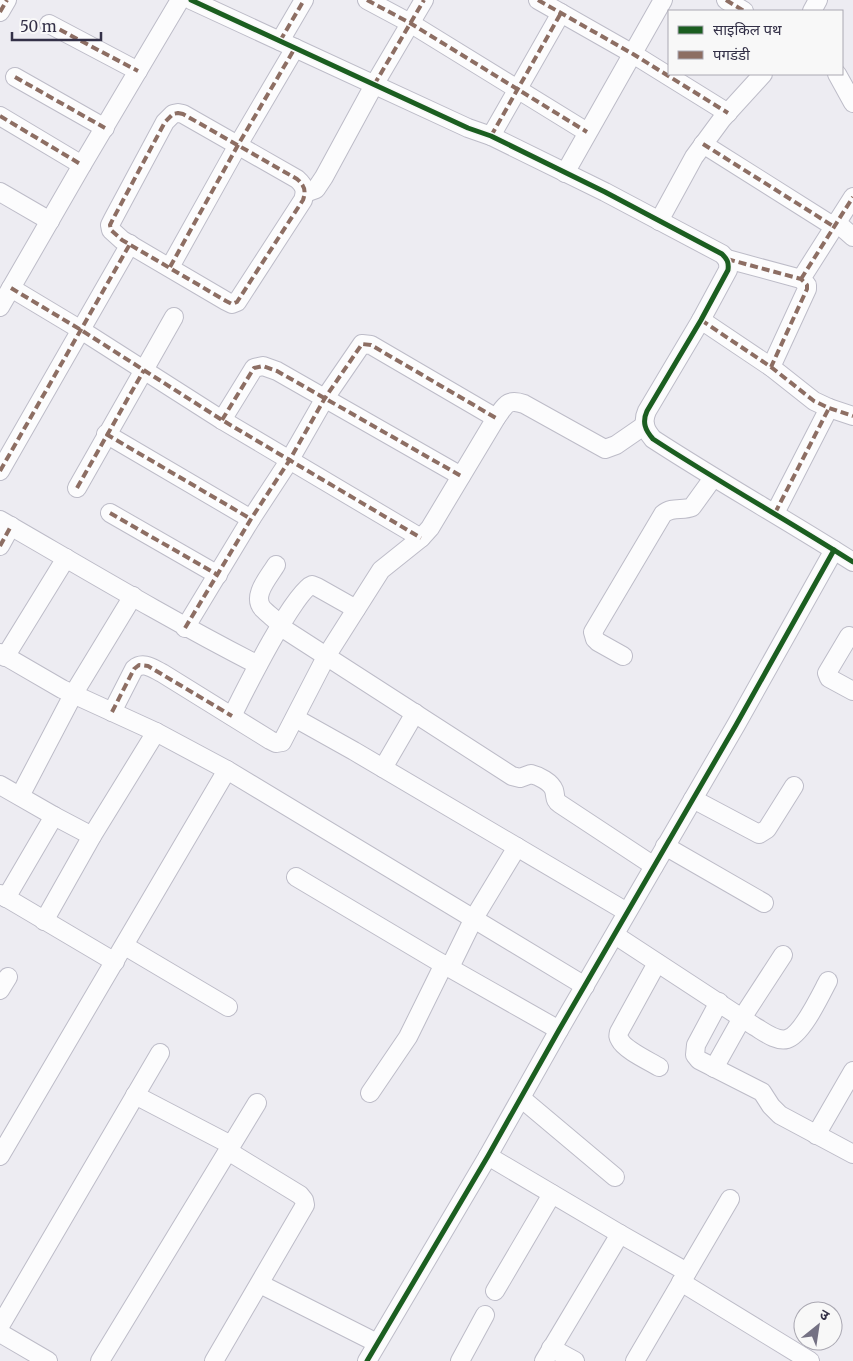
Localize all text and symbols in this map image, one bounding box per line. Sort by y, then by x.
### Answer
scale bar [12,10,101,42]
legend [668,10,843,75]
text: 50 m [20,17,57,36]
text: साइकिल पथ [713,20,782,39]
text: पगडंडी [713,45,751,64]
north arrow [793,1301,843,1351]
text: उ [816,1305,833,1325]

